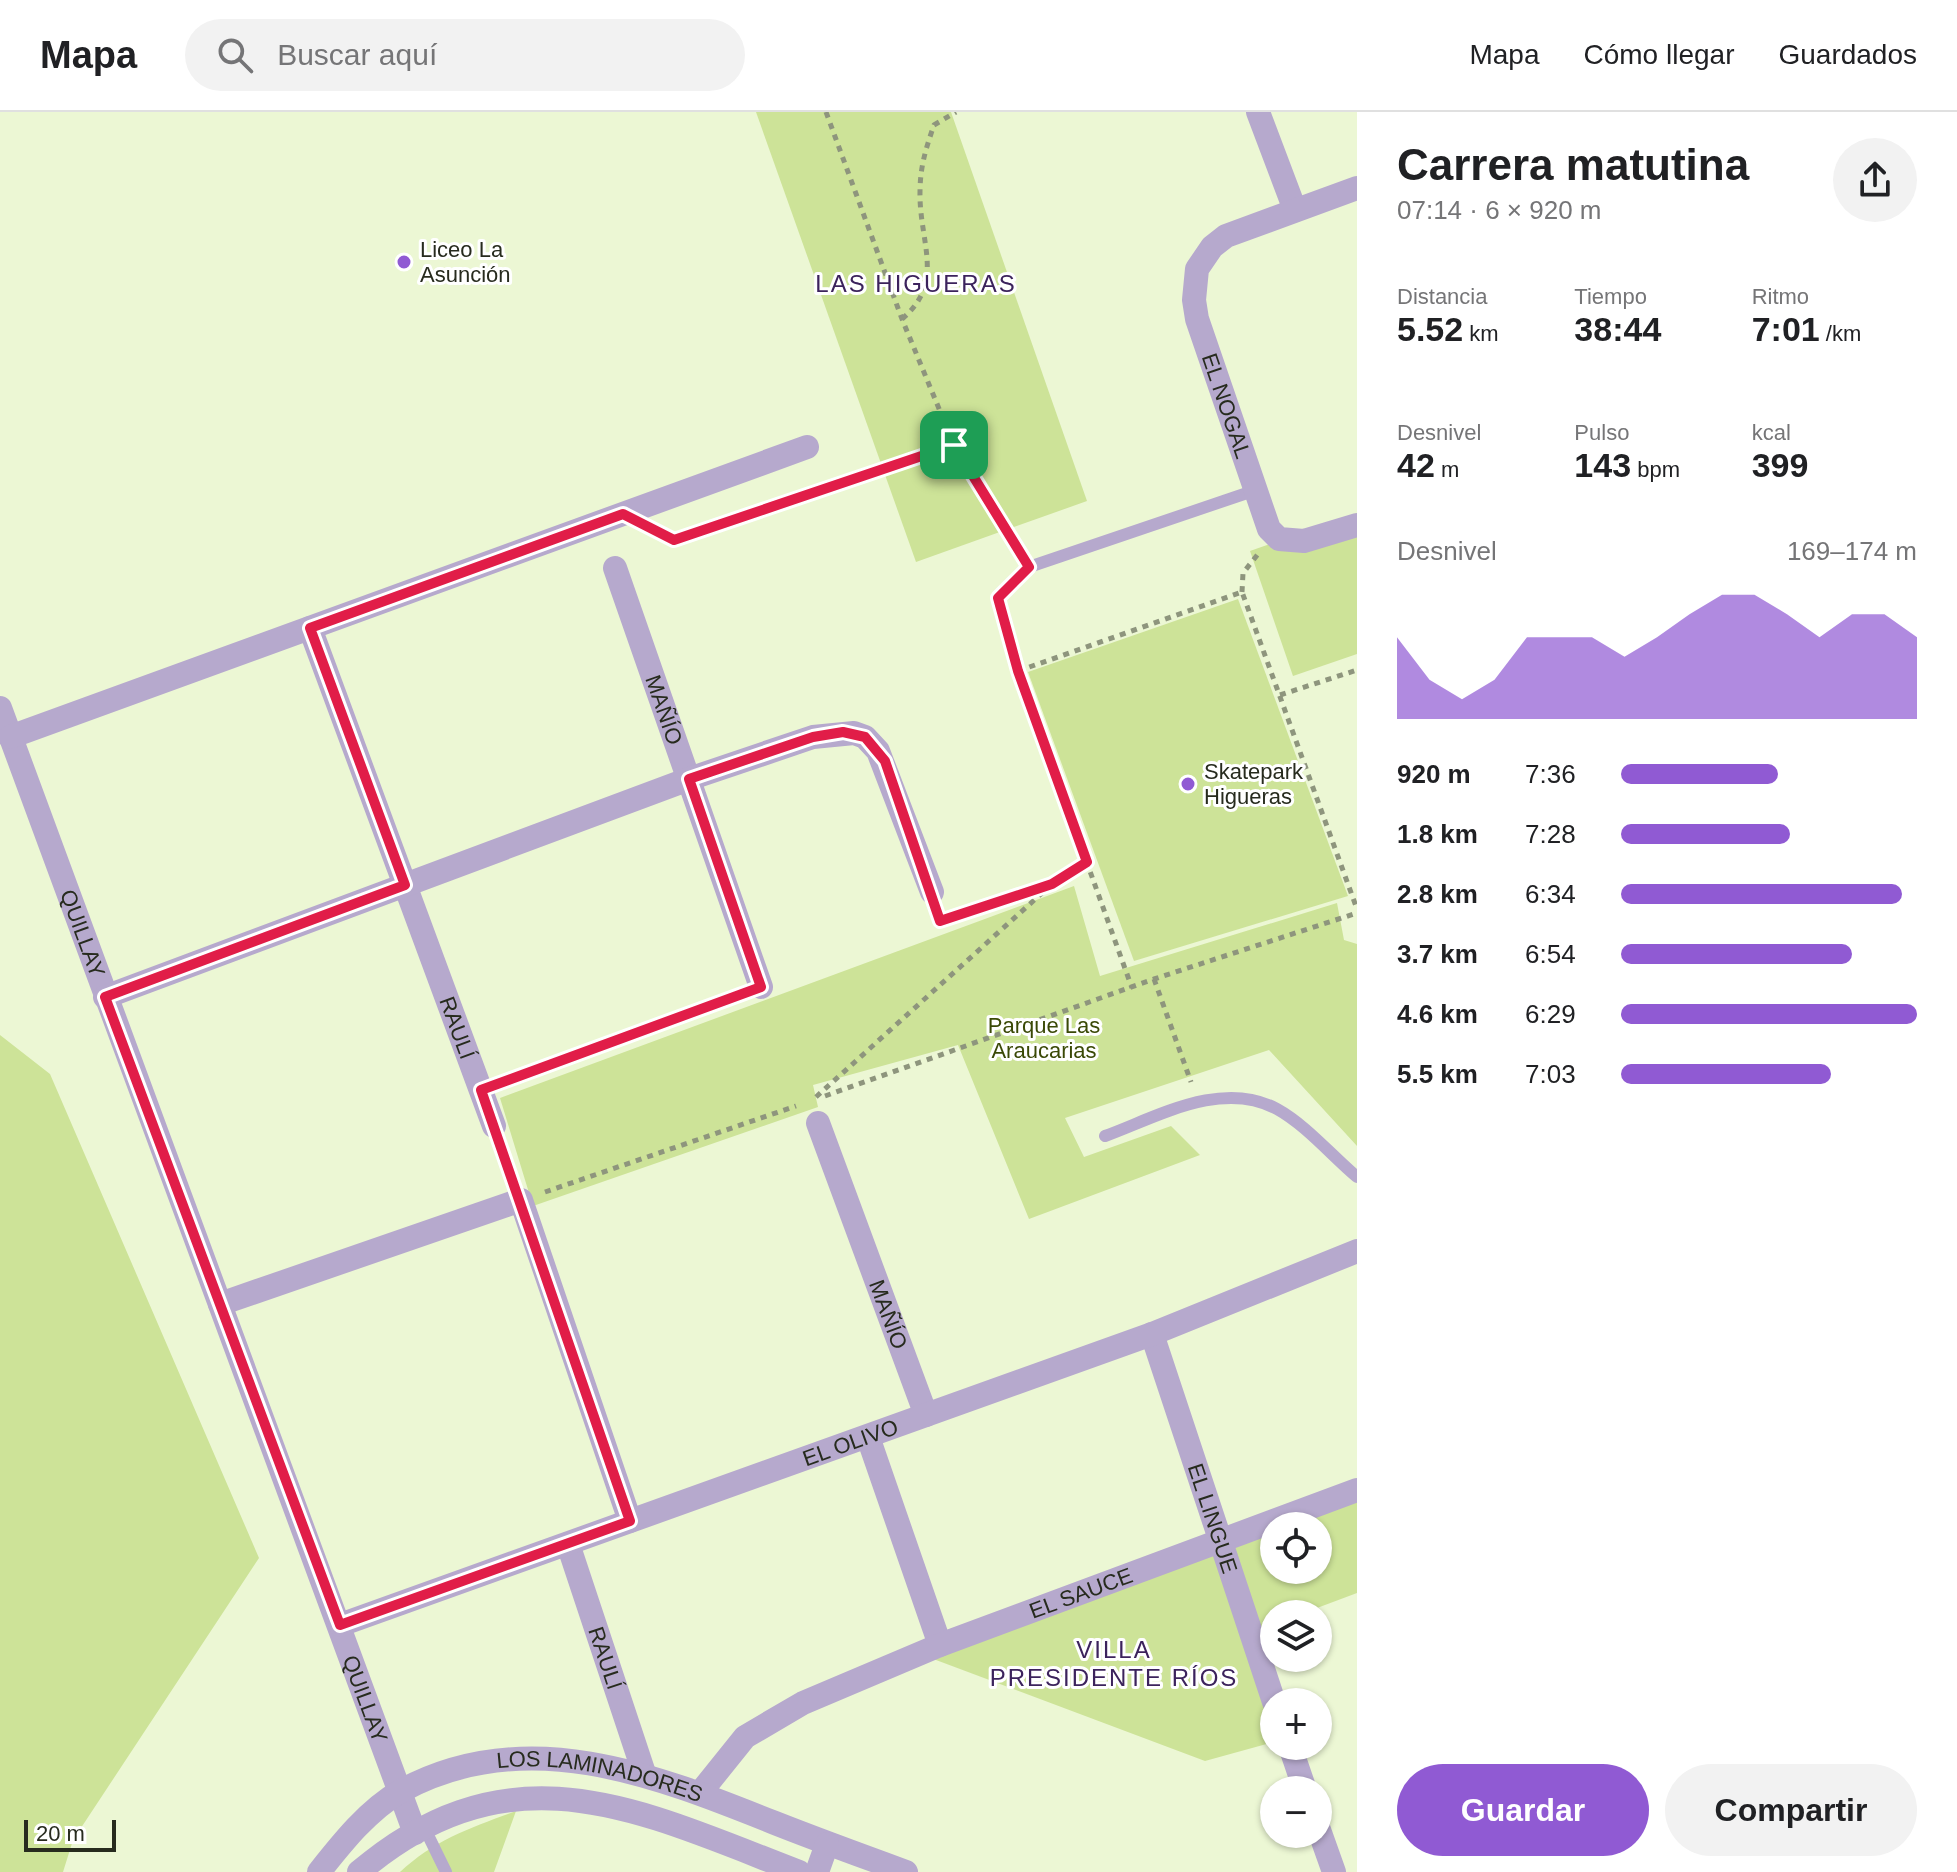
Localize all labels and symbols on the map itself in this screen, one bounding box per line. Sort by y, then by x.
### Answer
place label: Liceo La Asunción [420,237,511,287]
marker: Liceo La Asunción [395,253,413,271]
district label: LAS HIGUERAS [815,270,1017,297]
street label: EL NOGAL [1197,350,1256,462]
pin [920,411,988,479]
street label: MAÑÍO [640,672,688,748]
place label: Skatepark Higueras [1204,759,1304,809]
marker: Skatepark Higueras [1179,775,1197,793]
street label: QUILLAY [55,886,110,981]
street label: RAULÍ [434,993,480,1063]
park label: Parque Las Araucarias [988,1013,1100,1063]
street label: MAÑÍO [864,1276,913,1353]
street label: EL OLIVO [799,1414,901,1471]
street label: EL LINGUE [1183,1460,1242,1576]
street label: EL SAUCE [1026,1563,1136,1624]
street label: RAULÍ [583,1623,628,1694]
district label: VILLA PRESIDENTE RÍOS [990,1636,1238,1691]
street label: QUILLAY [337,1652,393,1746]
street label: LOS LAMINADORES [495,1746,706,1807]
scale bar [24,1816,116,1852]

